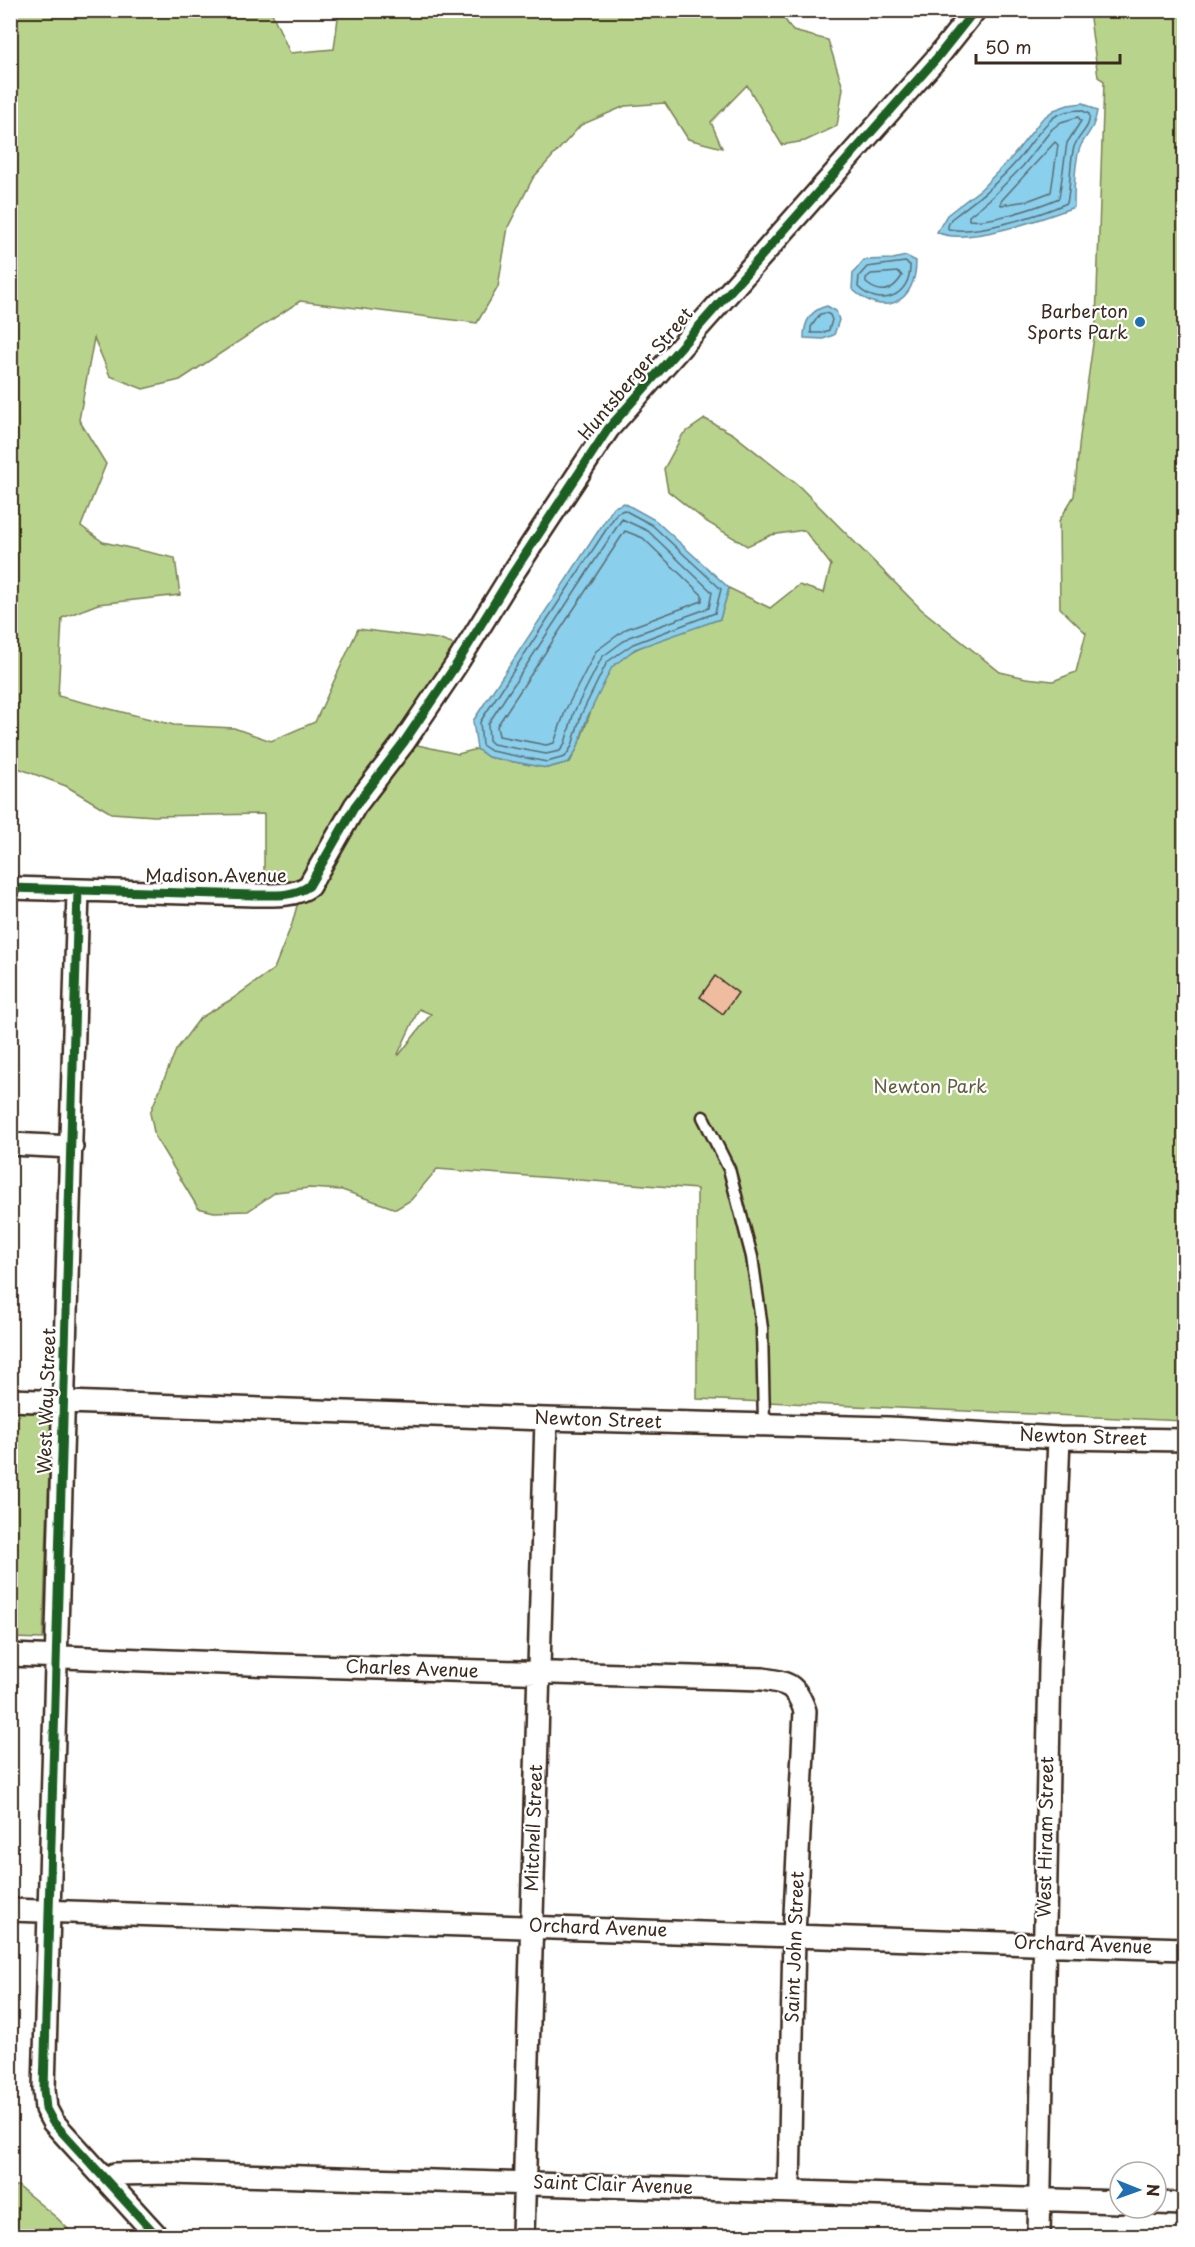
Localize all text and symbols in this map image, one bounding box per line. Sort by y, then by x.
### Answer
scale bar [976,27,1120,65]
text: 50 m [985,33,1032,60]
place label: Barberton Sports Park [1027,297,1128,345]
street label: Huntsberger Street [571,301,699,445]
marker: Barberton Sports Park [1133,315,1147,329]
street label: Madison Avenue [145,861,287,888]
park label: Newton Park [873,1072,987,1099]
street label: West Way Street [29,1328,62,1474]
street label: Newton Street [534,1403,662,1434]
street label: Newton Street [1019,1420,1147,1451]
street label: Charles Avenue [345,1652,479,1683]
street label: West Hiram Street [1030,1756,1059,1918]
street label: Mitchell Street [517,1764,548,1892]
street label: Saint John Street [777,1871,810,2023]
street label: Orchard Avenue [528,1911,668,1942]
street label: Orchard Avenue [1013,1928,1153,1959]
north arrow [1108,2160,1168,2220]
street label: Saint Clair Avenue [533,2167,694,2200]
text: N [1142,2184,1166,2197]

